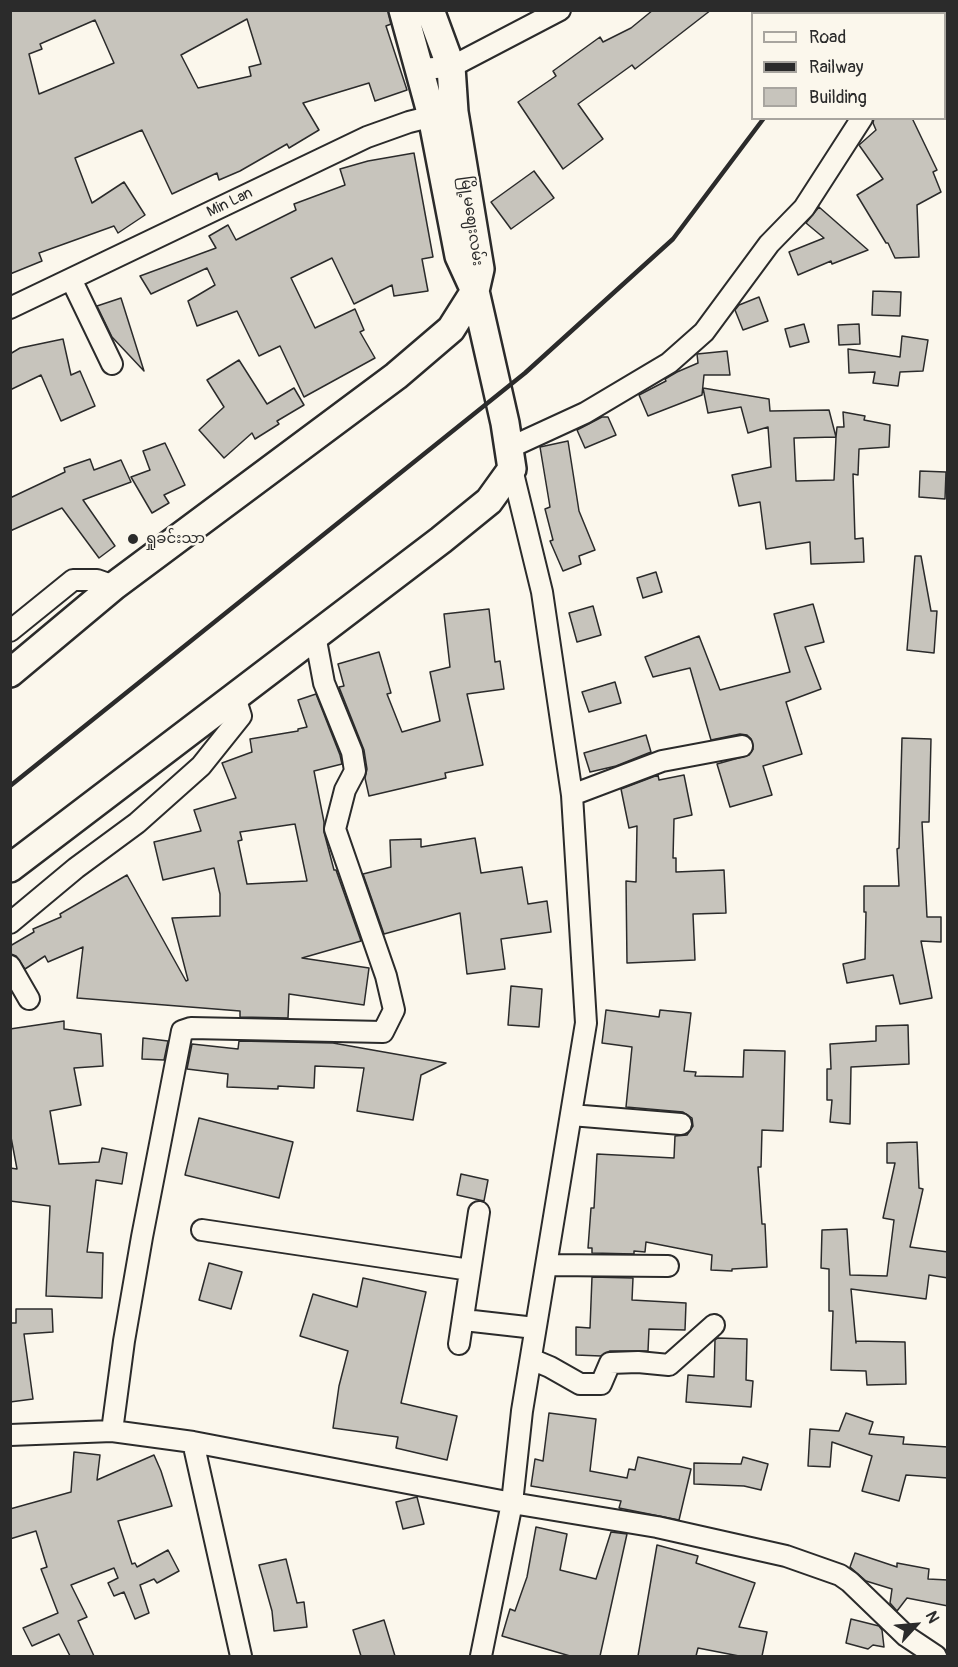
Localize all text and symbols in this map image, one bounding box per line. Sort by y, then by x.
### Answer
legend [751,12,946,120]
text: Road [809,26,846,49]
text: Railway [809,56,864,79]
text: Building [809,86,867,109]
street label: မြို့မဈေးလမ်း [456,175,486,267]
street label: Min Lan [204,184,256,222]
place label: ရှုခင်းသာ [145,530,205,548]
marker: ရှုခင်းသာ [126,532,140,546]
north arrow [886,1595,946,1655]
text: N [921,1608,944,1626]

